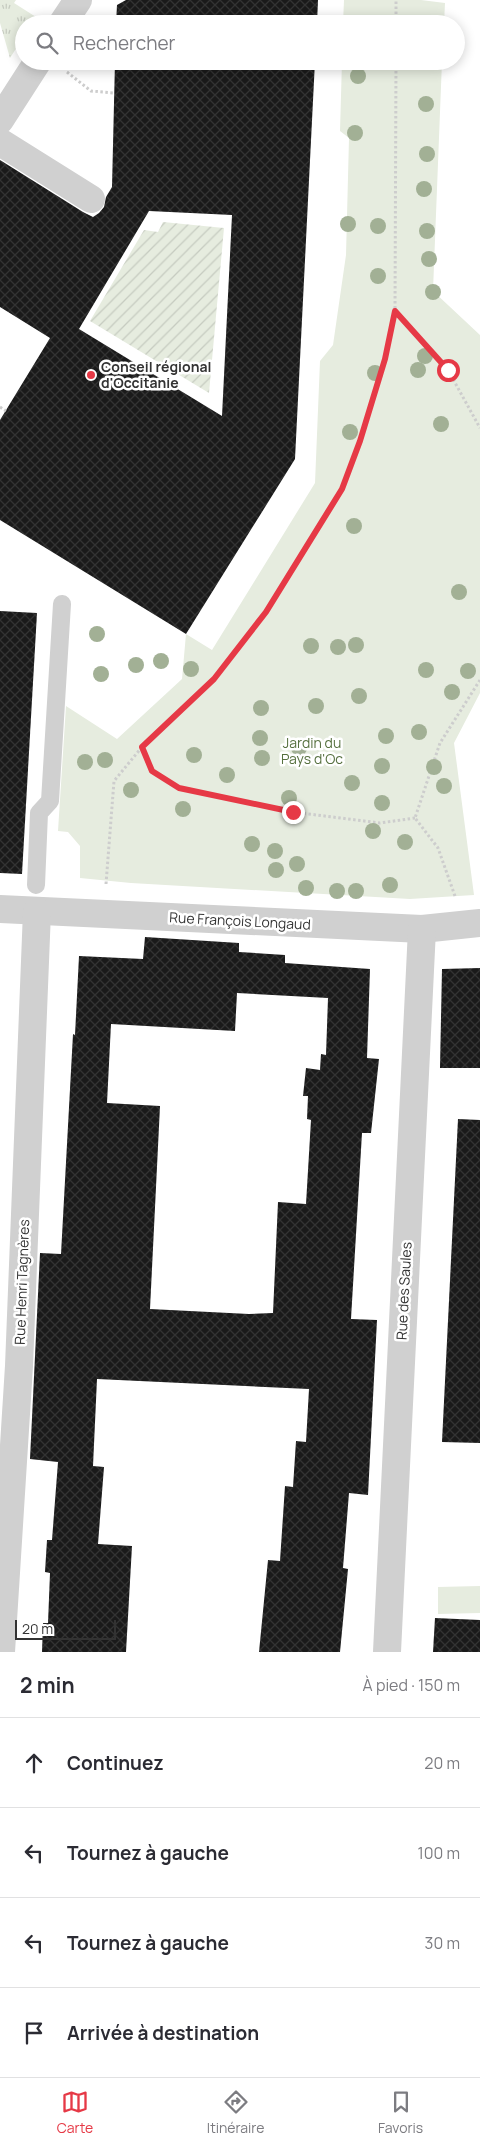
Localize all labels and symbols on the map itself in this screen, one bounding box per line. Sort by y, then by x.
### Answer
place label: Conseil régional d'Occitanie [101,357,211,392]
route start [437,359,460,382]
marker: Conseil régional d'Occitanie [85,369,97,381]
park label: Jardin du Pays d'Oc [281,733,343,768]
route end [282,801,305,824]
street label: Rue François Longaud [169,907,311,934]
street label: Rue Henri Tagnères [10,1219,33,1345]
street label: Rue des Saules [391,1241,416,1341]
scale bar [15,1617,116,1640]

